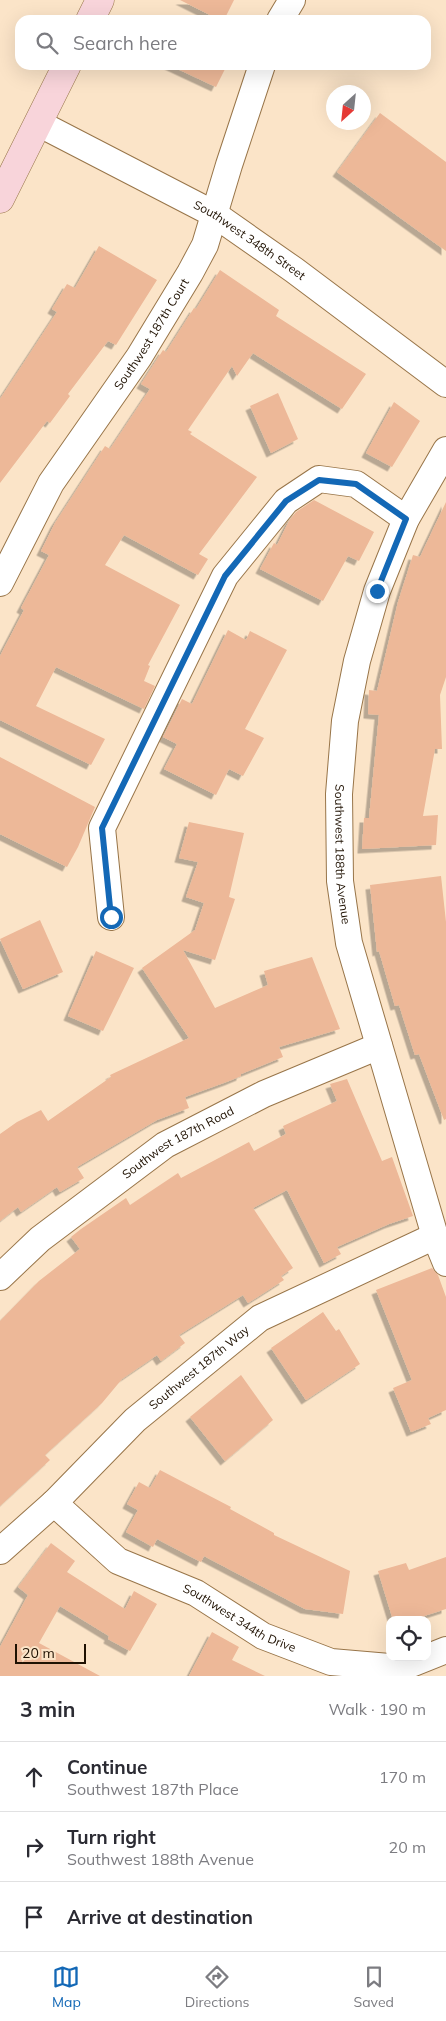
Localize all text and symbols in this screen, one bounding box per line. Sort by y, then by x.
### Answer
search box [15,15,431,70]
icon: search [33,29,61,57]
text: Search here [73,31,177,55]
north arrow [326,85,371,130]
street label: Southwest 348th Street [191,197,308,283]
street label: Southwest 187th Court [110,275,192,393]
route end [366,580,389,603]
street label: Southwest 188th Avenue [332,784,354,925]
route start [100,906,123,929]
street label: Southwest 187th Road [119,1103,236,1182]
street label: Southwest 187th Way [146,1322,252,1413]
street label: Southwest 344th Drive [181,1580,298,1655]
map controls [386,1616,431,1661]
button: locate [386,1616,431,1661]
scale bar [15,1641,86,1664]
text: 20 m [22,1644,55,1662]
text: 3 min [20,1696,75,1722]
text: Walk · 190 m [328,1699,426,1719]
text: Continue [67,1755,147,1779]
icon: ahead [20,1763,48,1791]
text: 170 m [379,1767,426,1787]
text: Southwest 187th Place [67,1779,239,1799]
text: Turn right [67,1825,156,1849]
icon: right [20,1833,48,1861]
text: 20 m [389,1837,426,1857]
text: Southwest 188th Avenue [67,1849,254,1869]
icon: arrive [20,1903,48,1931]
text: Arrive at destination [67,1905,253,1929]
tab: Map [52,1963,81,2011]
tab: Directions [185,1963,250,2011]
tab: Saved [354,1963,394,2011]

